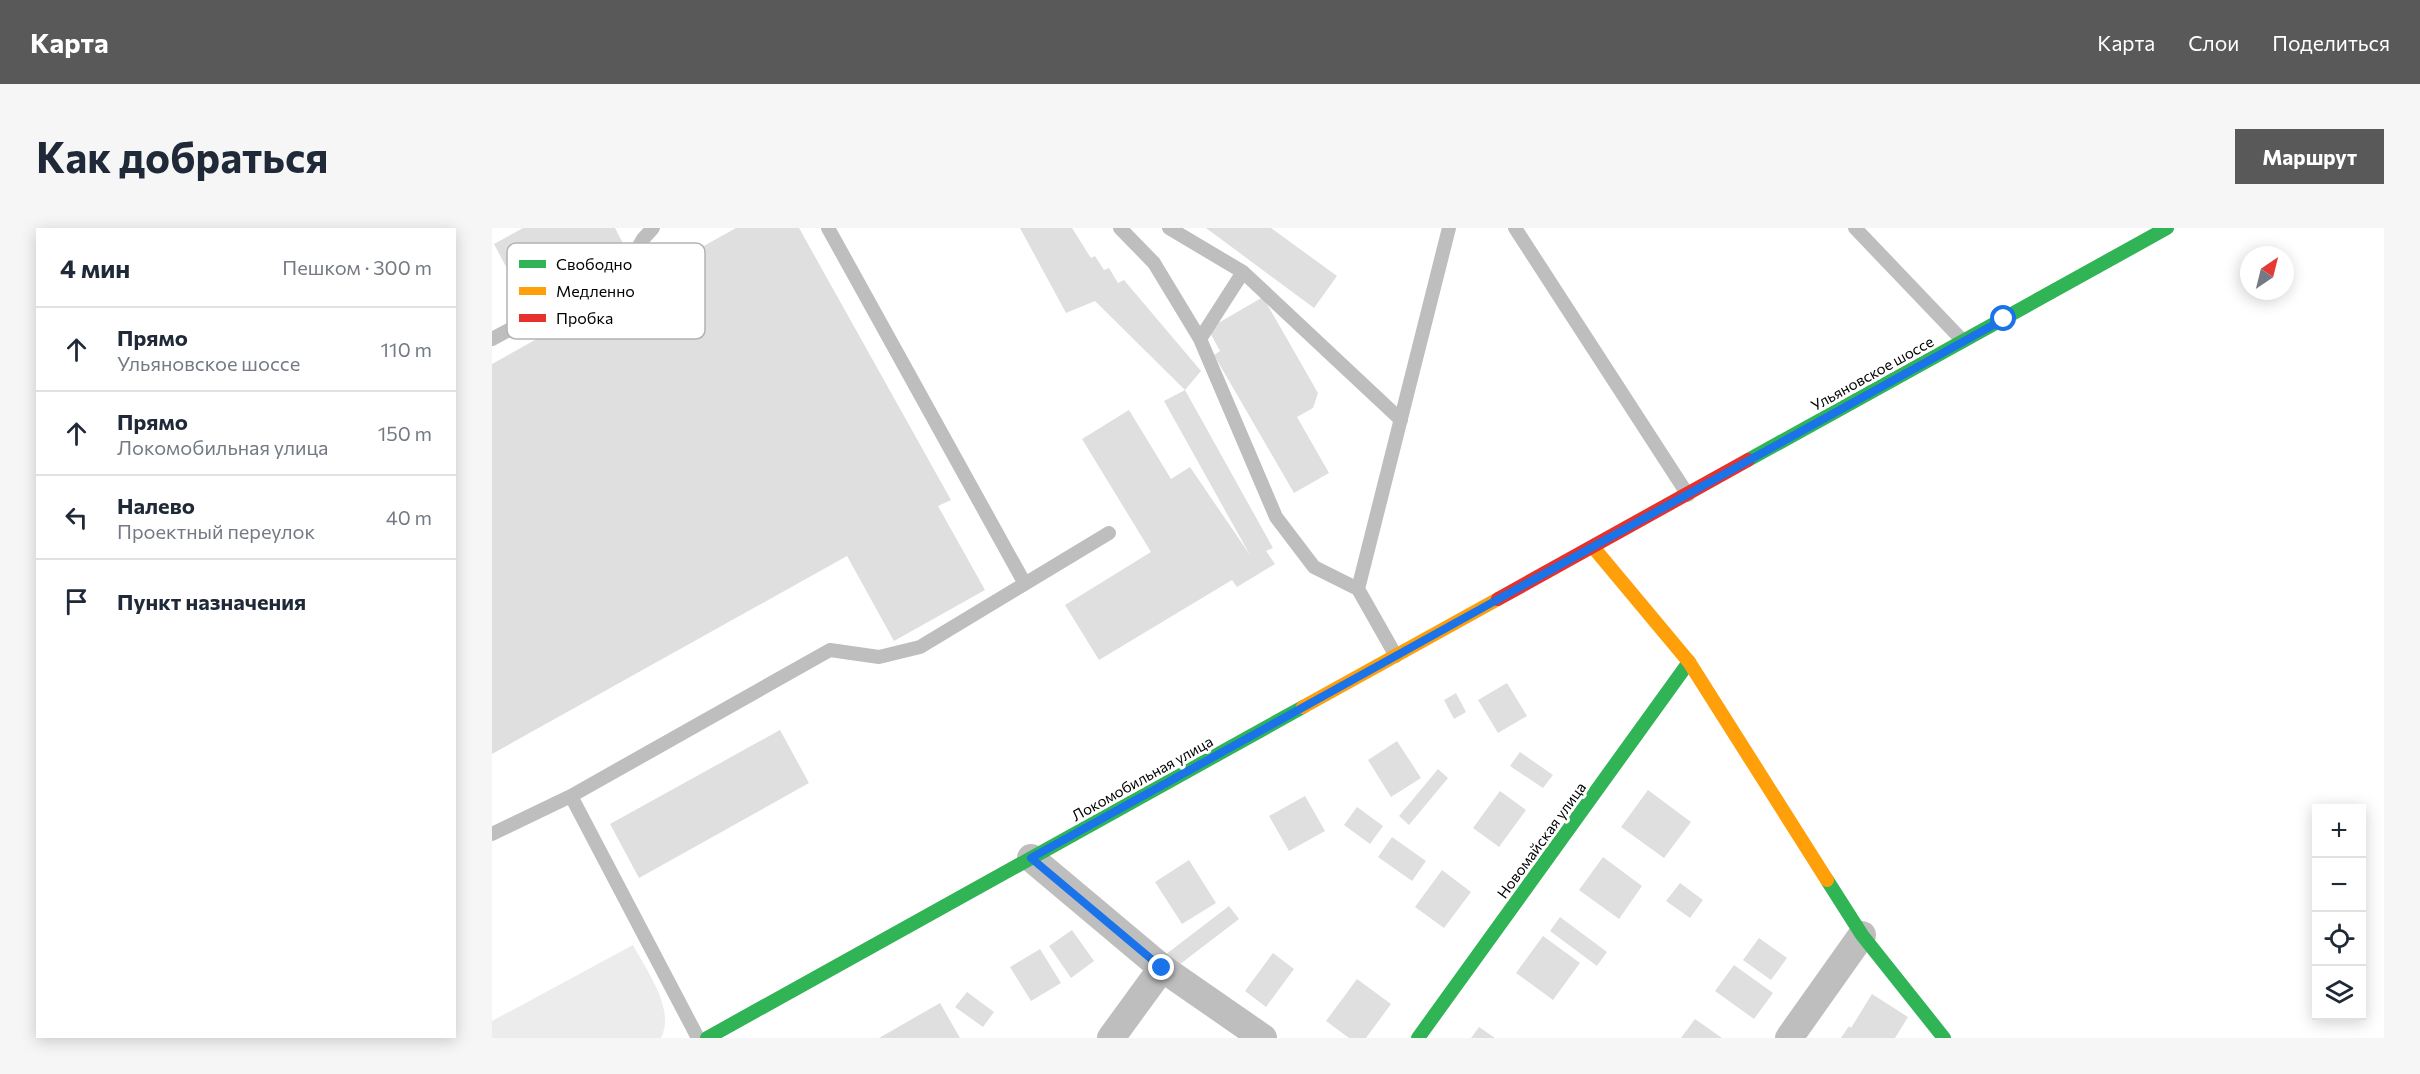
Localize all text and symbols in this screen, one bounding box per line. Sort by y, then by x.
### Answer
text: Карта [30,25,109,59]
text: Карта [2097,30,2155,55]
text: Слои [2188,30,2239,55]
text: Поделиться [2272,30,2390,55]
button: Маршрут [2235,129,2384,184]
text: Как добраться [36,130,328,182]
legend [507,243,705,339]
north arrow [2240,246,2294,300]
text: 4 мин [60,252,130,283]
text: Свободно [556,254,632,273]
text: Пешком · 300 m [282,255,432,279]
text: Медленно [556,281,635,300]
route start [1990,305,2016,331]
text: Пробка [556,308,613,327]
text: Прямо [117,324,188,351]
street label: Ульяновское шоссе [1808,332,1937,414]
icon: ahead [60,333,93,366]
text: 110 m [381,337,432,361]
text: Ульяновское шоссе [117,351,300,375]
text: Прямо [117,408,188,435]
icon: ahead [60,417,93,450]
text: 150 m [378,421,432,445]
text: Локомобильная улица [117,435,328,459]
text: Налево [117,492,195,519]
icon: left [60,501,93,534]
text: 40 m [386,505,432,529]
text: Проектный переулок [117,519,315,543]
icon: arrive [60,585,93,618]
text: Пункт назначения [117,588,306,615]
street label: Локомобильная улица [1068,732,1216,824]
street label: Новомайская улица [1493,778,1589,902]
map controls [2312,804,2366,1020]
button: + [2312,804,2366,858]
button: − [2312,858,2366,912]
button: locate [2312,912,2366,966]
route end [1148,954,1174,980]
button: layers [2312,966,2366,1020]

